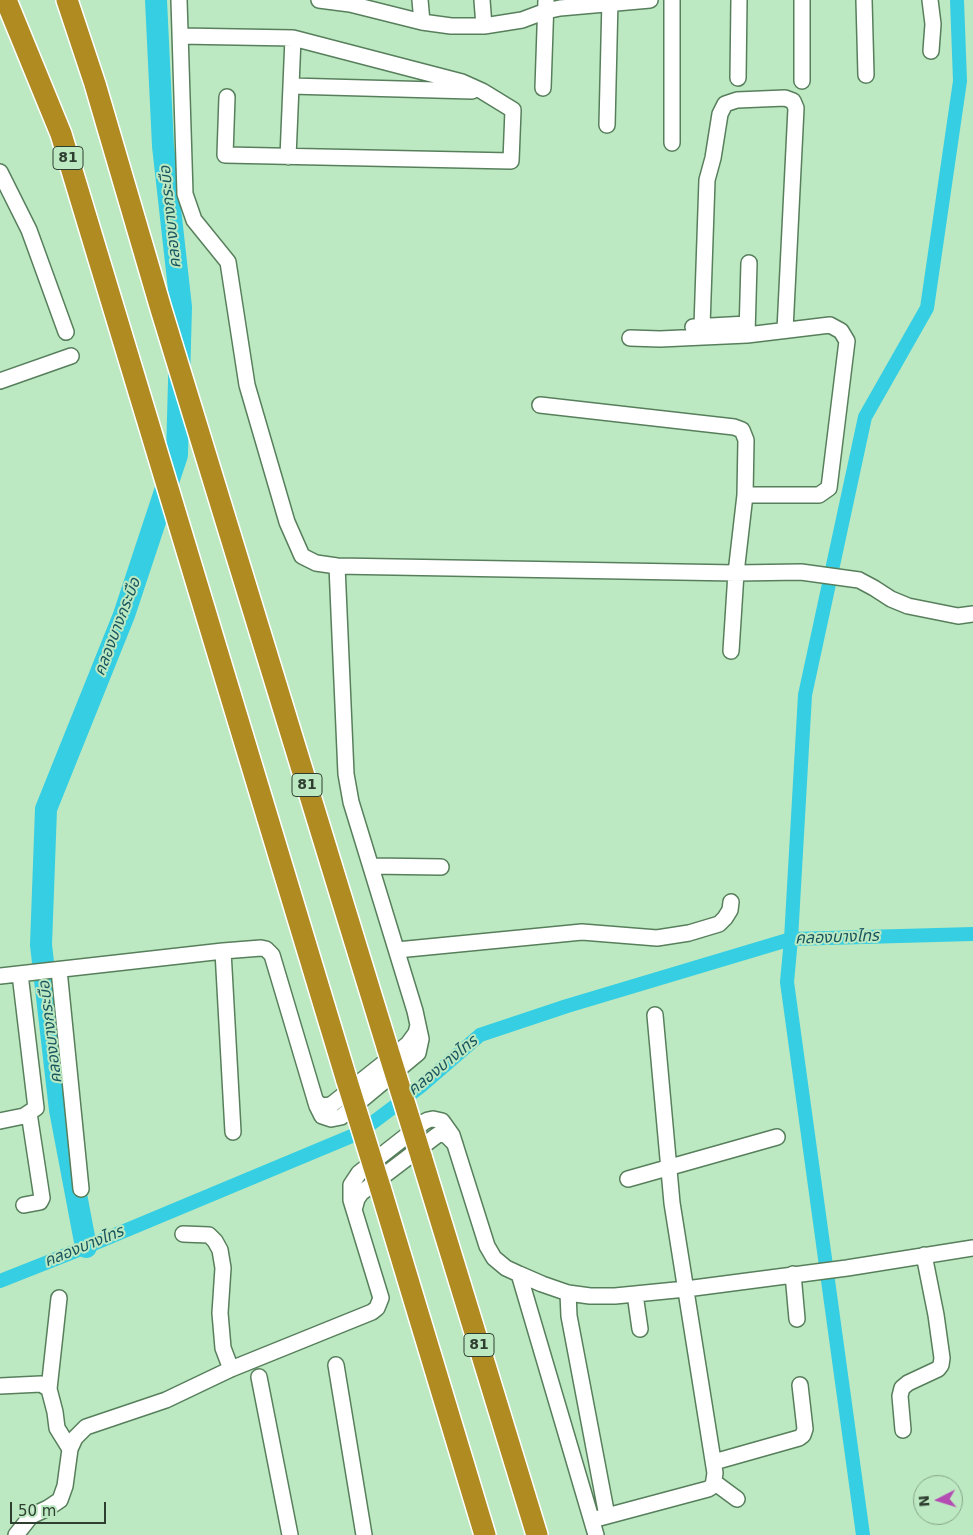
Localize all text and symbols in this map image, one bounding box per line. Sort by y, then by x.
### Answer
road number: 81 [53,146,83,170]
water label: คลองบางกระบือ [156,165,186,269]
water label: คลองบางกระบือ [91,575,145,679]
road number: 81 [292,774,322,796]
water label: คลองบางไทร [795,927,879,949]
water label: คลองบางกระบือ [35,980,67,1084]
water label: คลองบางไทร [404,1032,482,1100]
water label: คลองบางไทร [42,1222,126,1272]
road number: 81 [464,1334,494,1356]
north arrow [913,1475,963,1525]
scale bar [12,1492,109,1524]
text: N [916,1495,933,1508]
text: 50 m [18,1502,56,1520]

